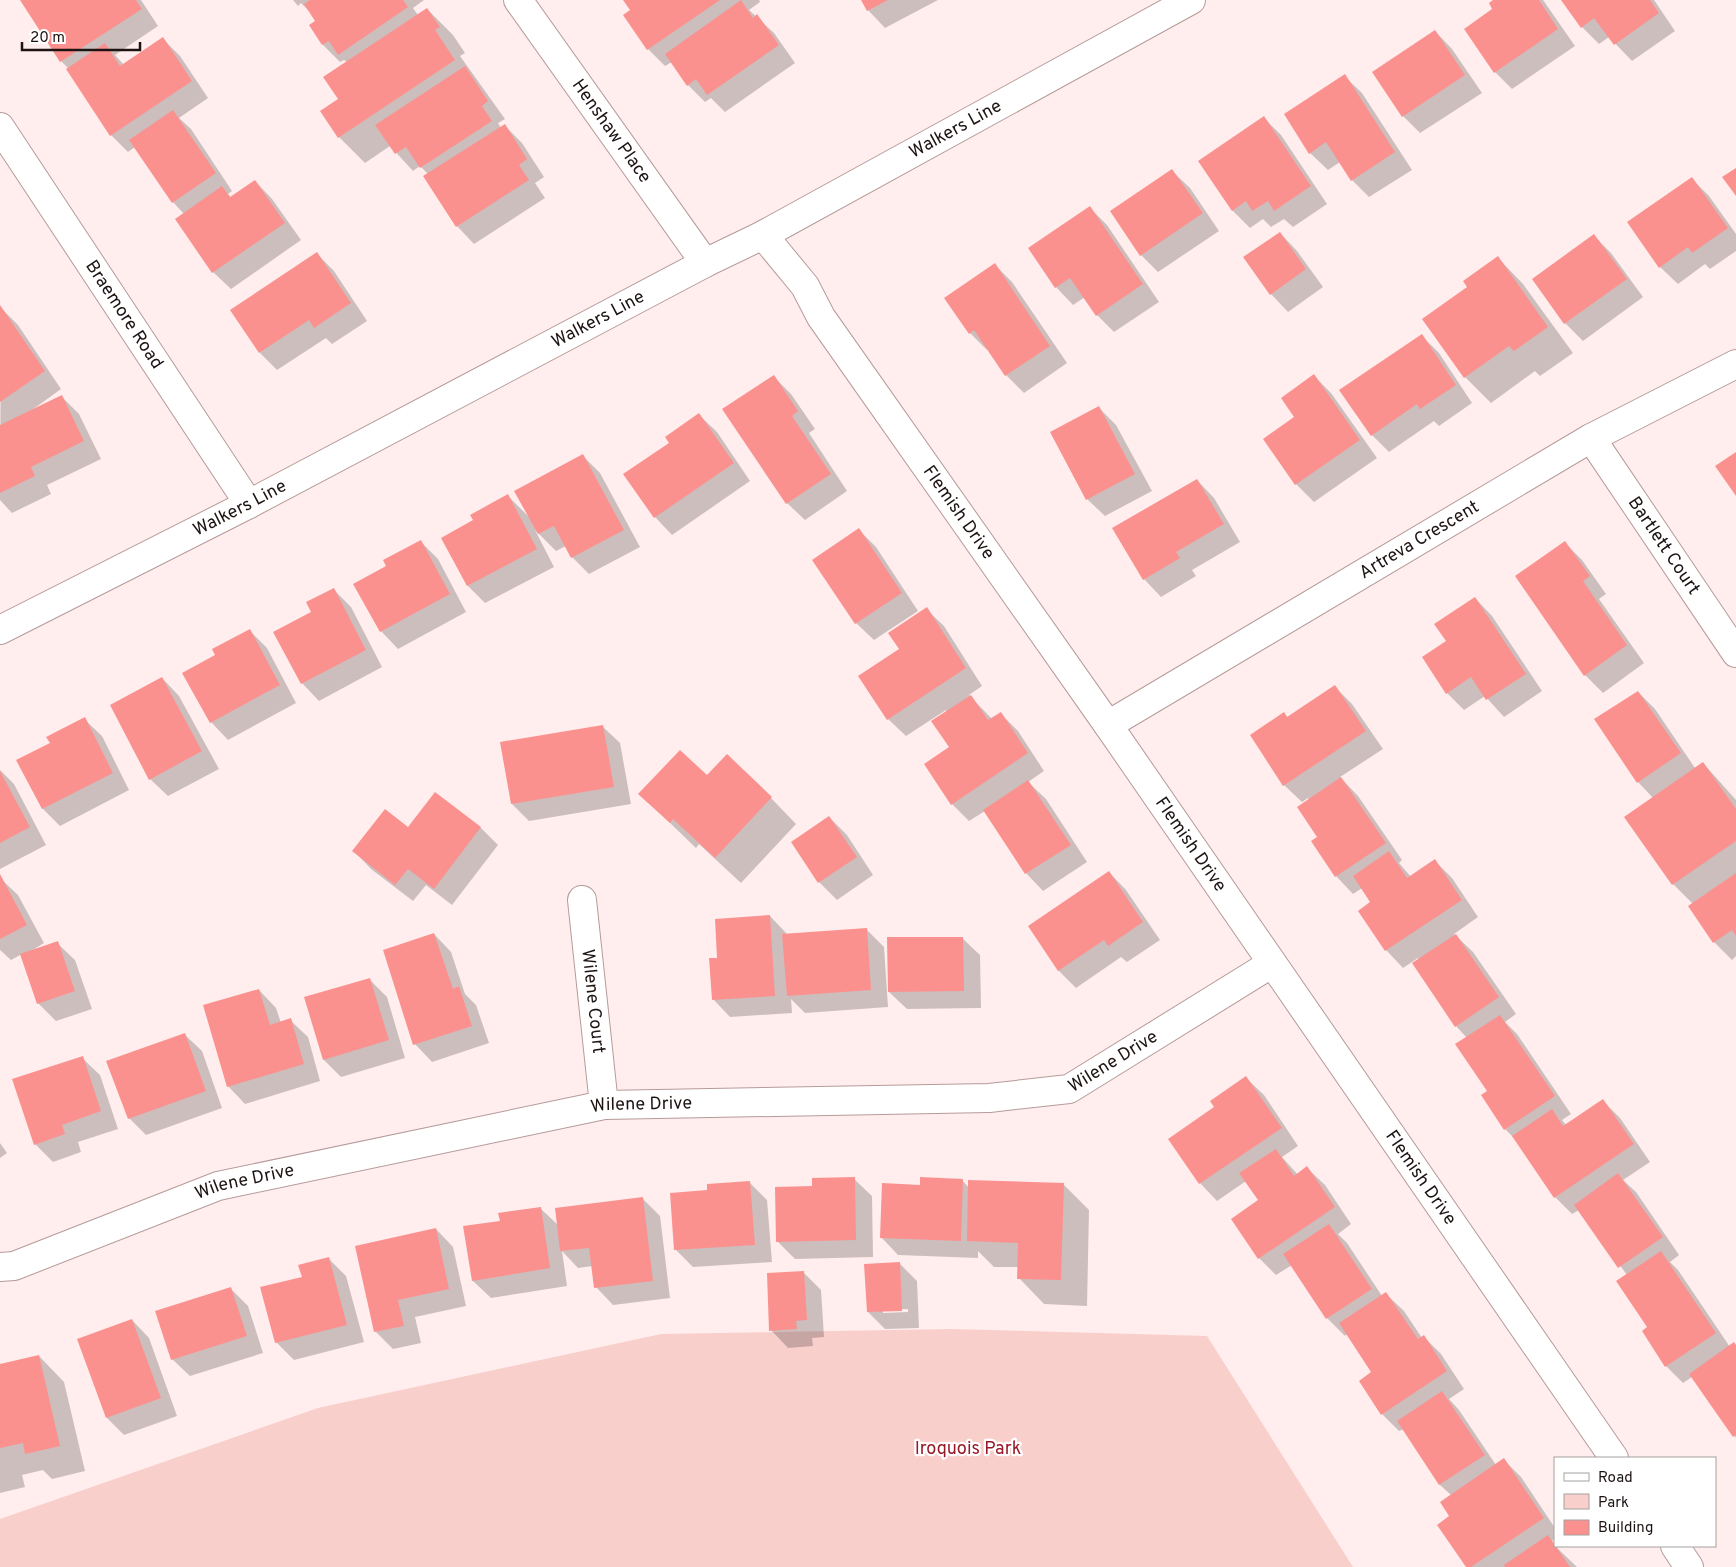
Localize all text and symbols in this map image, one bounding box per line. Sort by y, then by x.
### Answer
scale bar [22,20,140,52]
text: 20 m [30,29,65,48]
street label: Henshaw Place [566,75,656,188]
street label: Walkers Line [905,95,1006,164]
street label: Braemore Road [80,256,168,374]
street label: Walkers Line [548,285,649,353]
street label: Flemish Drive [917,461,1000,564]
street label: Walkers Line [189,475,291,542]
street label: Bartlett Court [1622,492,1705,599]
street label: Artreva Crescent [1355,496,1483,585]
street label: Flemish Drive [1150,793,1231,896]
street label: Wilene Court [576,948,610,1055]
street label: Wilene Drive [1064,1025,1162,1098]
street label: Wilene Drive [589,1092,692,1119]
street label: Flemish Drive [1380,1126,1461,1230]
street label: Wilene Drive [192,1159,296,1205]
park label: Iroquois Park [915,1438,1021,1461]
legend [1554,1457,1716,1547]
text: Road [1598,1469,1633,1488]
text: Park [1598,1494,1629,1513]
text: Building [1598,1519,1653,1538]

